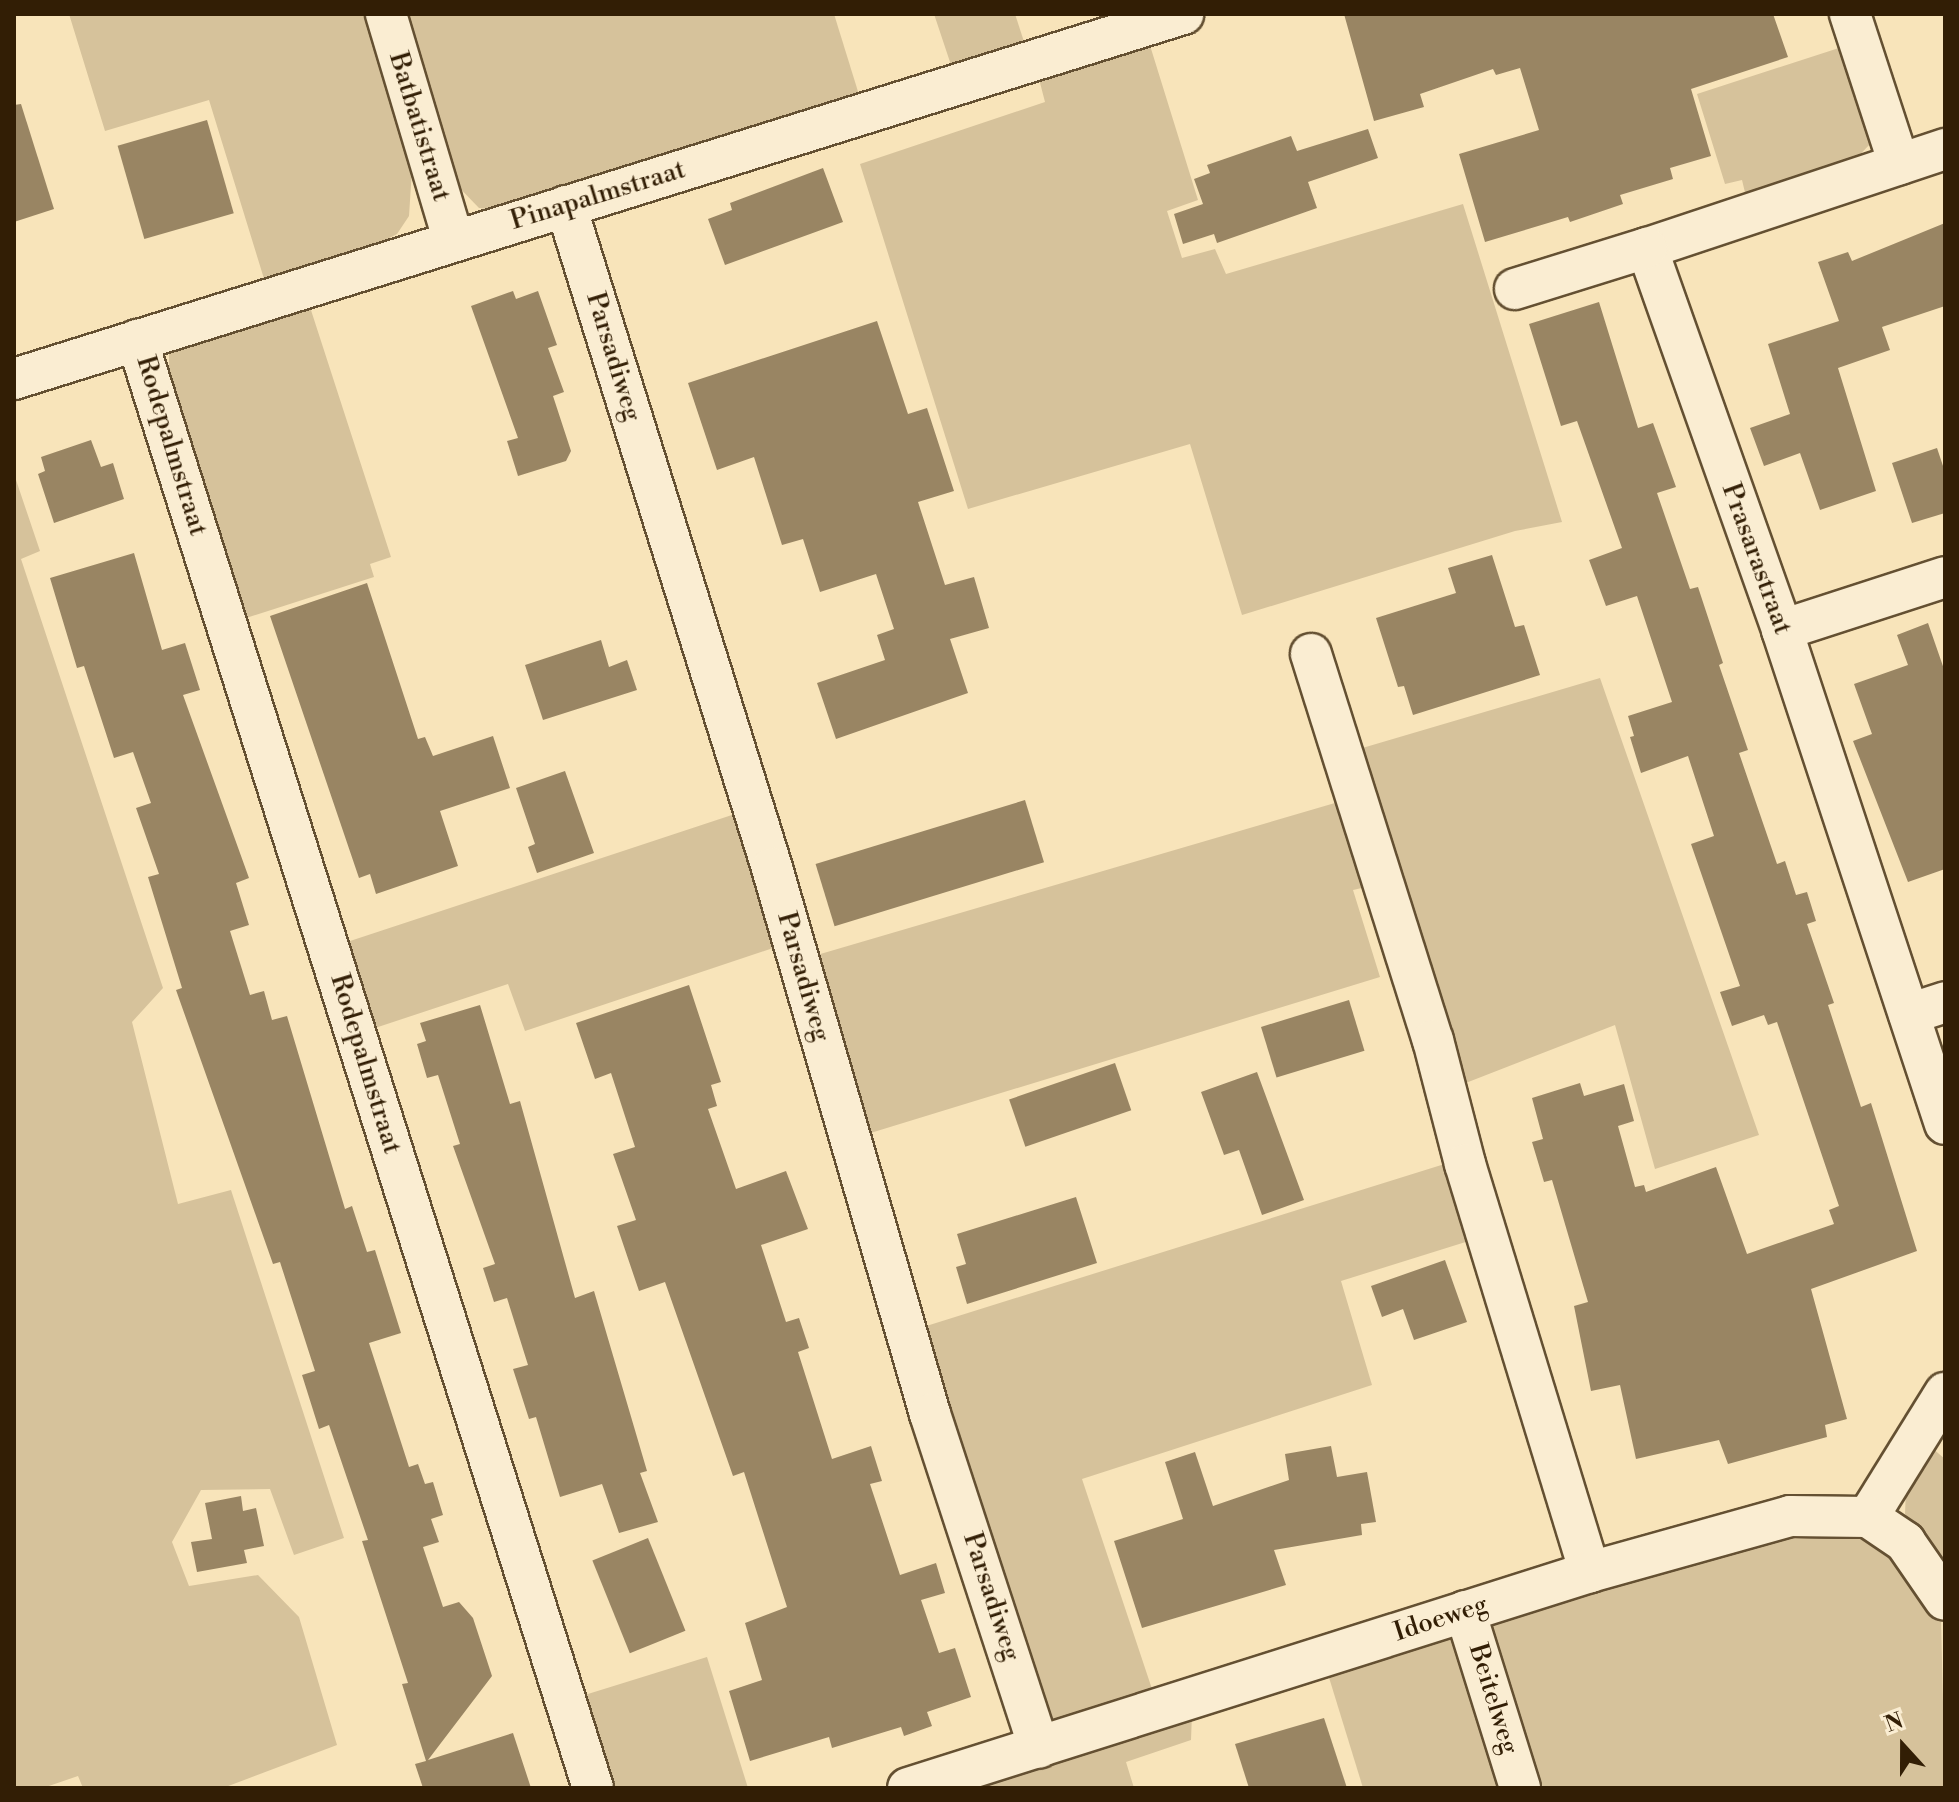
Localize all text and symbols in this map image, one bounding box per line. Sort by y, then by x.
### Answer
street label: Batbatistraat [382,49,456,205]
street label: Pinapalmstraat [507,155,689,237]
street label: Parsadiweg [579,289,647,425]
street label: Rodepalmstraat [129,352,213,540]
street label: Prasarastraat [1714,479,1798,639]
street label: Parsadiweg [770,909,836,1045]
street label: Rodepalmstraat [323,970,407,1158]
street label: Parsadiweg [956,1529,1026,1665]
street label: Idoeweg [1390,1589,1492,1649]
street label: Beitelweg [1461,1640,1525,1758]
north arrow [1863,1706,1943,1786]
text: N [1881,1707,1907,1739]

